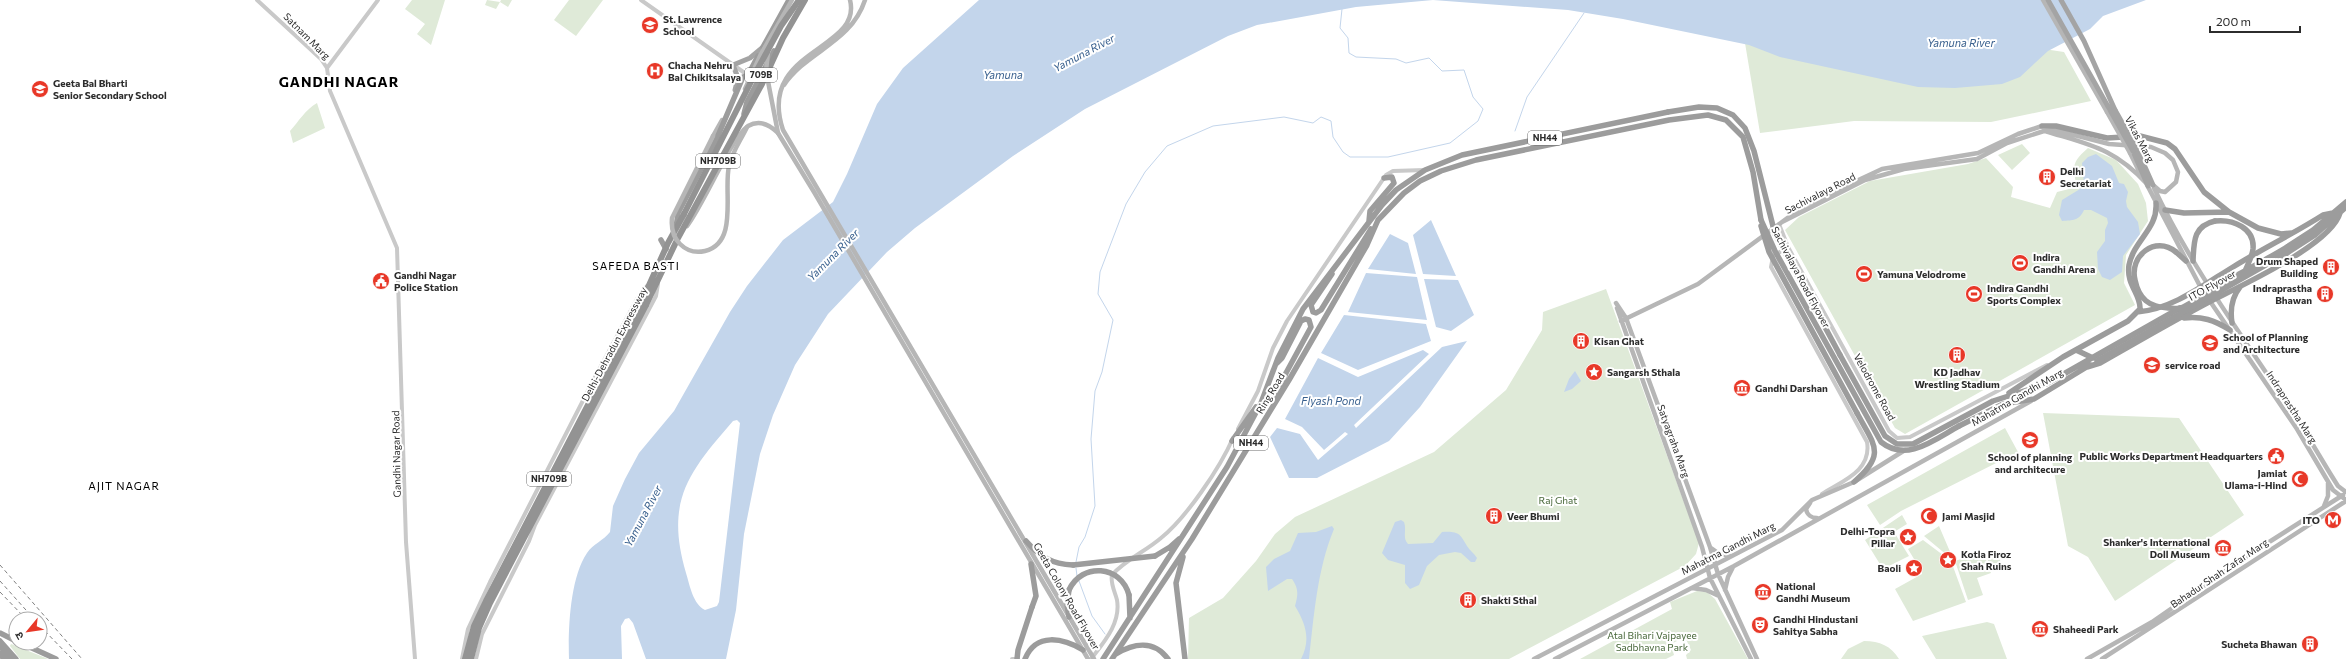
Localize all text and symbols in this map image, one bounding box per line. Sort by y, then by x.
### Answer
scale bar [2210,8,2300,34]
street label: Satnam Marg [281,10,333,62]
place label: St. Lawrence School [663,13,722,37]
text: 200 m [2216,14,2251,28]
school or university icon: St. Lawrence School [640,15,660,35]
water label: Yamuna River [1051,31,1117,74]
water label: Yamuna River [1927,36,1995,49]
place label: Chacha Nehru Bal Chikitsalaya [668,59,741,83]
hospital icon: Chacha Nehru Bal Chikitsalaya [645,61,665,81]
road number: 709B [745,68,777,82]
water label: Yamuna [983,68,1023,81]
district label: GANDHI NAGAR [279,73,399,90]
place label: Geeta Bal Bharti Senior Secondary School [53,77,167,101]
school or university icon: Geeta Bal Bharti Senior Secondary School [30,79,50,99]
street label: Vikas Marg [2123,114,2157,165]
road number: NH44 [1528,131,1562,145]
road number: NH709B [696,154,740,168]
place label: Delhi Secretariat [2060,165,2111,189]
building icon: Delhi Secretariat [2037,167,2057,187]
street label: Sachivalaya Road [1783,170,1858,216]
street label: Sachivalaya Road Flyover [1769,224,1833,330]
water label: Yamuna River [804,226,862,283]
place label: Indira Gandhi Arena [2033,251,2095,275]
sports icon: Indira Gandhi Arena [2010,253,2030,273]
place label: Drum Shaped Building [2256,255,2318,279]
building icon: Drum Shaped Building [2321,257,2341,277]
district label: SAFEDA BASTI [592,259,680,272]
sports icon: Yamuna Velodrome [1854,264,1874,284]
street label: ITO Flyover [2186,267,2238,303]
place label: Yamuna Velodrome [1877,268,1966,280]
place label: Gandhi Nagar Police Station [394,269,458,293]
public building icon: Gandhi Nagar Police Station [371,271,391,291]
place label: Indira Gandhi Sports Complex [1987,282,2061,306]
place label: Indraprastha Bhawan [2253,282,2312,306]
sports icon: Indira Gandhi Sports Complex [1964,284,1984,304]
building icon: Indraprastha Bhawan [2315,284,2335,304]
street label: Delhi-Dehradun Expressway [579,285,649,403]
building icon: Kisan Ghat [1571,331,1591,351]
place label: School of Planning and Architecture [2223,331,2309,355]
school or university icon: School of Planning and Architecture [2200,333,2220,353]
place label: Kisan Ghat [1594,335,1644,347]
building icon: KD Jadhav Wrestling Stadium [1947,345,1967,365]
street label: Velodrome Road [1852,351,1898,423]
school or university icon: service road [2142,355,2162,375]
place label: service road [2165,359,2221,371]
place icon: Sangarsh Sthala [1584,362,1604,382]
place label: Sangarsh Sthala [1607,366,1680,378]
place label: KD Jadhav Wrestling Stadium [1914,366,2000,390]
street label: Mahatma Gandhi Marg [1969,366,2066,428]
street label: Indraprastha Marg [2264,368,2320,446]
street label: Ring Road [1253,370,1287,416]
museum icon: Gandhi Darshan [1732,378,1752,398]
place label: Gandhi Darshan [1755,382,1828,394]
water label: Flyash Pond [1301,394,1362,407]
street label: Satyagraha Marg [1655,403,1693,480]
street label: Gandhi Nagar Road [389,410,403,498]
school or university icon: School of planning and architecure [2020,430,2040,450]
road number: NH44 [1234,436,1268,450]
public building icon: Public Works Department Headquarters [2266,446,2286,466]
place label: Public Works Department Headquarters [2079,450,2263,462]
place label: School of planning and architecure [1988,451,2073,475]
place label: Jamiat Ulama-i-Hind [2224,467,2287,491]
mosque icon: Jamiat Ulama-i-Hind [2290,469,2310,489]
road number: NH709B [527,472,571,486]
district label: AJIT NAGAR [88,479,160,493]
water label: Yamuna River [621,482,664,549]
park label: Raj Ghat [1539,494,1577,506]
building icon: Veer Bhumi [1484,506,1504,526]
mosque icon: Jami Masjid [1919,506,1939,526]
place label: Veer Bhumi [1507,510,1560,522]
place label: Jami Masjid [1942,510,1995,522]
metro station icon: ITO [2323,510,2343,530]
place label: ITO [2302,514,2320,526]
street label: Mahatma Gandhi Marg [1679,519,1778,577]
place label: Delhi-Topra Pillar [1840,525,1895,549]
place icon: Delhi-Topra Pillar [1898,527,1918,547]
street label: Bahadur Shah Zafar Marg [2168,535,2271,610]
place label: Shanker's International Doll Museum [2103,536,2210,560]
museum icon: Shanker's International Doll Museum [2213,538,2233,558]
street label: Geeta Colony Road Flyover [1031,540,1103,652]
place label: Kotla Firoz Shah Ruins [1961,548,2012,572]
place icon: Kotla Firoz Shah Ruins [1938,550,1958,570]
place icon: Baoli [1904,558,1924,578]
place label: Baoli [1878,562,1901,574]
place label: National Gandhi Museum [1776,580,1851,604]
museum icon: National Gandhi Museum [1753,582,1773,602]
building icon: Shakti Sthal [1458,590,1478,610]
place label: Shakti Sthal [1481,594,1537,606]
north arrow [8,611,48,651]
place label: Gandhi Hindustani Sahitya Sabha [1773,613,1858,637]
theatre icon: Gandhi Hindustani Sahitya Sabha [1750,615,1770,635]
museum icon: Shaheedi Park [2030,619,2050,639]
place label: Shaheedi Park [2053,623,2119,635]
park label: Atal Bihari Vajpayee Sadbhavna Park [1607,629,1697,653]
text: उ [11,630,26,642]
building icon: Sucheta Bhawan [2300,634,2320,654]
place label: Sucheta Bhawan [2221,638,2297,650]

